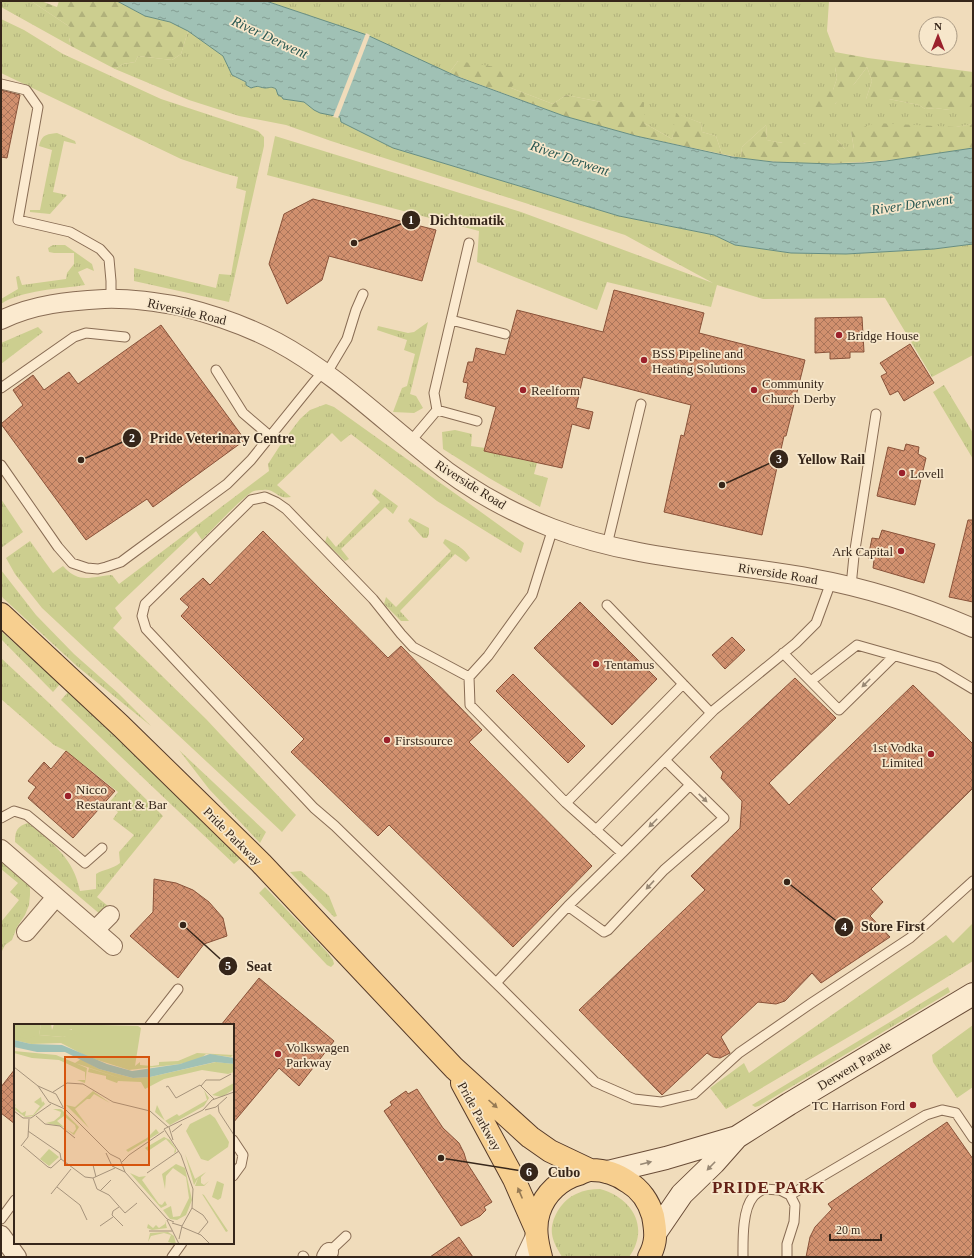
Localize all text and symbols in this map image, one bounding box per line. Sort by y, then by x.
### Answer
water label: River Derwent [229,13,311,62]
north arrow [918,16,958,56]
text: N [934,20,942,32]
water label: River Derwent [528,138,612,179]
water label: River Derwent [869,191,955,218]
callout: Dichtomatik [401,207,512,233]
text: 1 [408,213,414,227]
text: Dichtomatik [430,213,505,228]
street label: Riverside Road [146,295,228,328]
place label: Bridge House [847,328,919,343]
marker: Bridge House [834,330,844,340]
place label: BSS Pipeline and Heating Solutions [652,346,746,376]
marker: BSS Pipeline and Heating Solutions [639,355,649,365]
place label: Community Church Derby [762,376,837,406]
place label: Reelform [531,383,580,398]
marker: Reelform [518,385,528,395]
marker: Community Church Derby [749,385,759,395]
callout: Pride Veterinary Centre [122,425,302,451]
text: 2 [129,431,135,445]
text: Pride Veterinary Centre [150,431,294,446]
callout: Yellow Rail [769,446,873,472]
text: 3 [776,452,782,466]
text: Yellow Rail [797,452,865,467]
street label: Riverside Road [433,457,509,512]
place label: Lovell [910,466,944,481]
marker: Lovell [897,468,907,478]
place label: Ark Capital [832,544,893,559]
marker: Ark Capital [896,546,906,556]
street label: Riverside Road [737,560,819,587]
place label: Tentamus [604,657,654,672]
marker: Tentamus [591,659,601,669]
one-way arrow [861,678,871,688]
place label: Firstsource [395,733,453,748]
marker: Firstsource [382,735,392,745]
place label: 1st Vodka Limited [872,740,923,770]
marker: 1st Vodka Limited [926,749,936,759]
place label: Nicco Restaurant & Bar [76,782,168,812]
marker: Nicco Restaurant & Bar [63,791,73,801]
one-way arrow [698,793,708,802]
street label: Pride Parkway [200,804,265,869]
one-way arrow [648,818,658,828]
one-way arrow [645,880,655,890]
callout: Store First [834,914,933,940]
text: Store First [861,919,925,934]
text: 4 [841,920,847,934]
callout: Seat [218,953,280,979]
text: 5 [225,959,231,973]
text: Seat [246,959,272,974]
inset map [14,1024,234,1244]
street label: Derwent Parade [815,1037,894,1093]
place label: Volkswagen Parkway [286,1040,350,1070]
marker: Volkswagen Parkway [273,1049,283,1059]
street label: Pride Parkway [455,1079,505,1154]
place label: TC Harrison Ford [812,1098,905,1113]
one-way arrow [488,1099,498,1109]
marker: TC Harrison Ford [908,1100,918,1110]
callout: Cubo [519,1159,588,1185]
one-way arrow [640,1159,652,1165]
one-way arrow [707,1162,716,1171]
text: 6 [526,1165,532,1179]
text: Cubo [548,1165,580,1180]
district label: PRIDE PARK [712,1178,826,1197]
one-way arrow [517,1187,523,1199]
scale bar [830,1216,881,1242]
text: 20 m [836,1223,861,1237]

